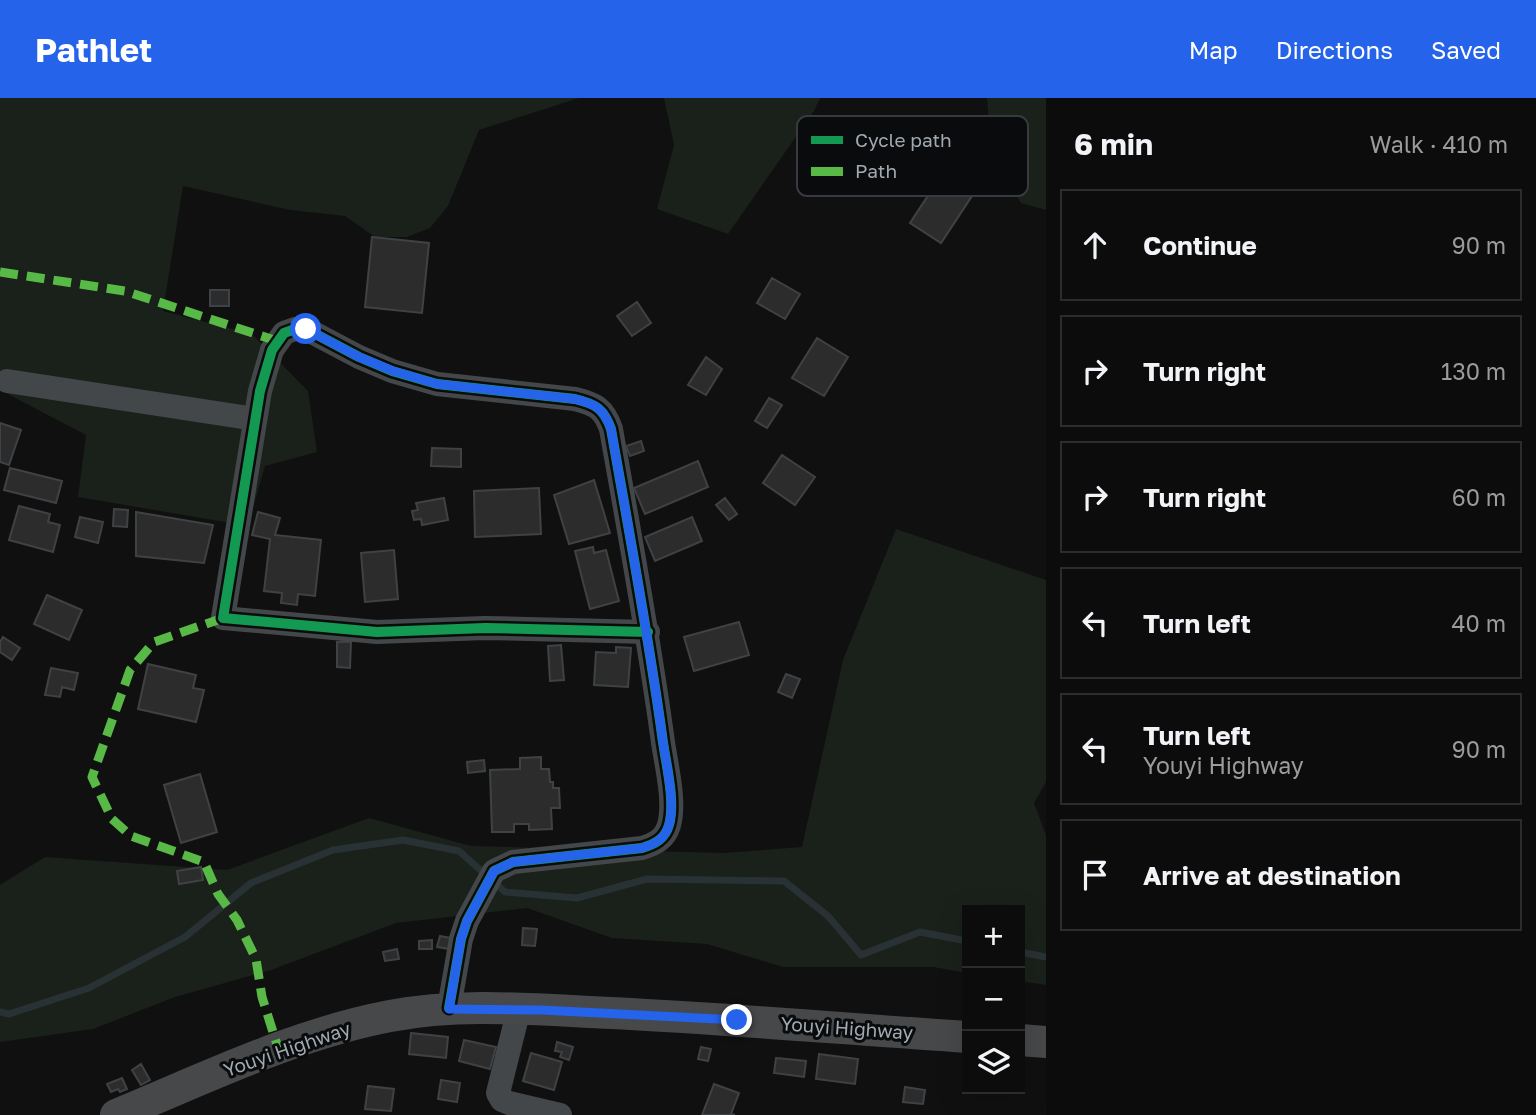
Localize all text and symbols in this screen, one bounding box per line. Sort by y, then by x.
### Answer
text: Pathlet [35,30,152,69]
text: Map [1189,35,1238,64]
text: Directions [1276,35,1393,64]
text: Saved [1431,35,1501,64]
legend [797,116,1028,196]
text: 6 min [1074,126,1153,162]
text: Cycle path [855,128,952,151]
text: Walk · 410 m [1370,130,1508,158]
text: Path [855,159,897,182]
icon: ahead [1076,226,1114,264]
text: Continue [1143,230,1257,261]
text: 90 m [1452,231,1506,259]
route start [290,313,321,344]
icon: right [1076,352,1114,390]
text: Turn right [1143,356,1266,387]
text: 130 m [1441,357,1506,385]
icon: right [1076,478,1114,516]
text: Turn right [1143,482,1266,513]
text: 60 m [1452,483,1506,511]
icon: left [1076,604,1114,642]
text: Turn left [1143,608,1251,639]
text: 40 m [1452,609,1506,637]
text: Turn left [1143,720,1251,751]
icon: left [1076,730,1114,768]
text: 90 m [1452,735,1506,763]
text: Youyi Highway [1143,751,1304,779]
icon: arrive [1076,856,1114,894]
text: Arrive at destination [1143,860,1401,891]
map controls [962,905,1025,1094]
button: + [962,905,1025,968]
button: − [962,968,1025,1031]
route end [721,1004,752,1035]
street label: Youyi Highway [780,1011,914,1044]
street label: Youyi Highway [220,1016,354,1081]
button: layers [962,1031,1025,1094]

